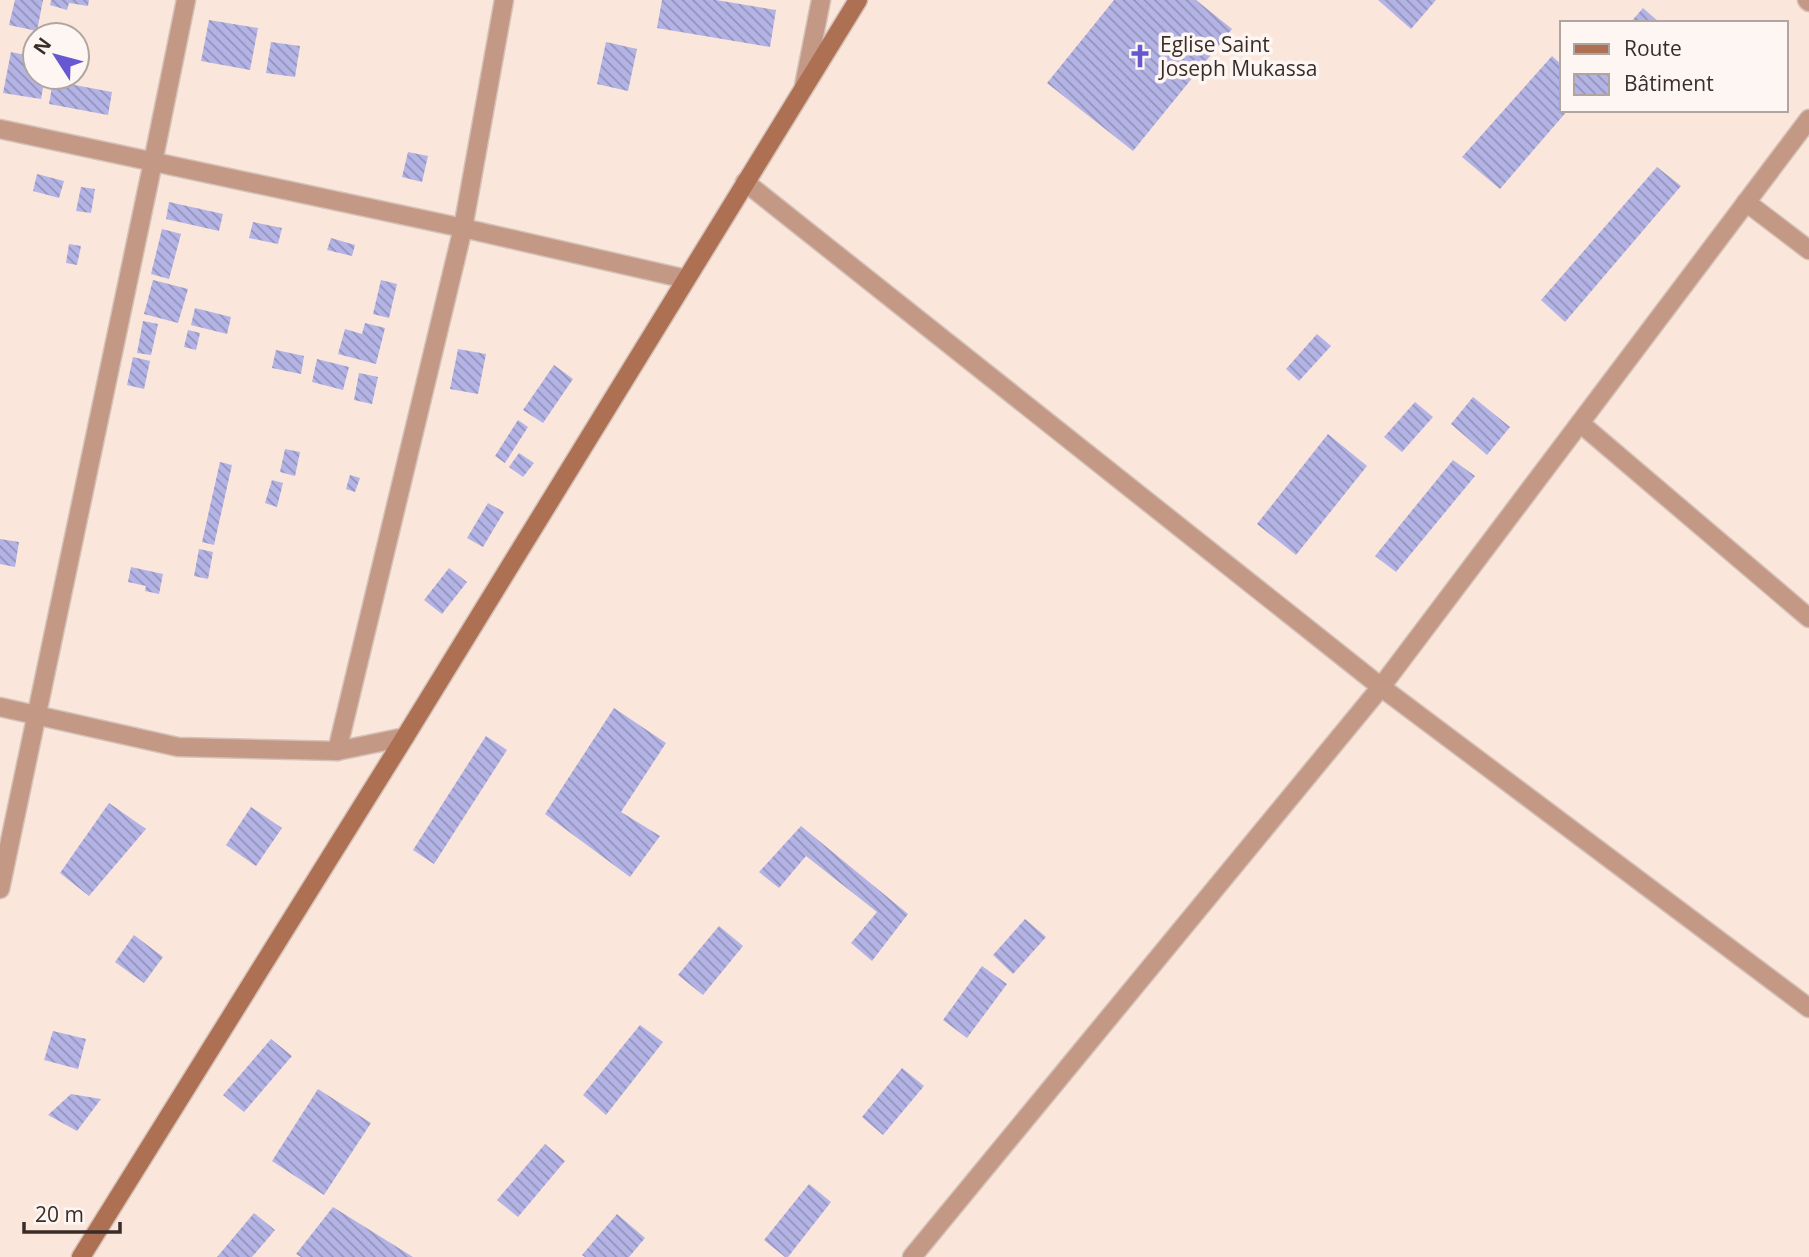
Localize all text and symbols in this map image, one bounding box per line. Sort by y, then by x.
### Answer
north arrow [21,21,91,91]
legend [1560,21,1788,112]
place label: Eglise Saint Joseph Mukassa [1158,30,1317,82]
text: N [27,32,57,60]
text: Route [1624,34,1682,62]
church icon: Eglise Saint Joseph Mukassa [1126,42,1154,70]
text: Bâtiment [1624,69,1714,97]
scale bar [24,1190,121,1234]
text: 20 m [35,1200,84,1228]

